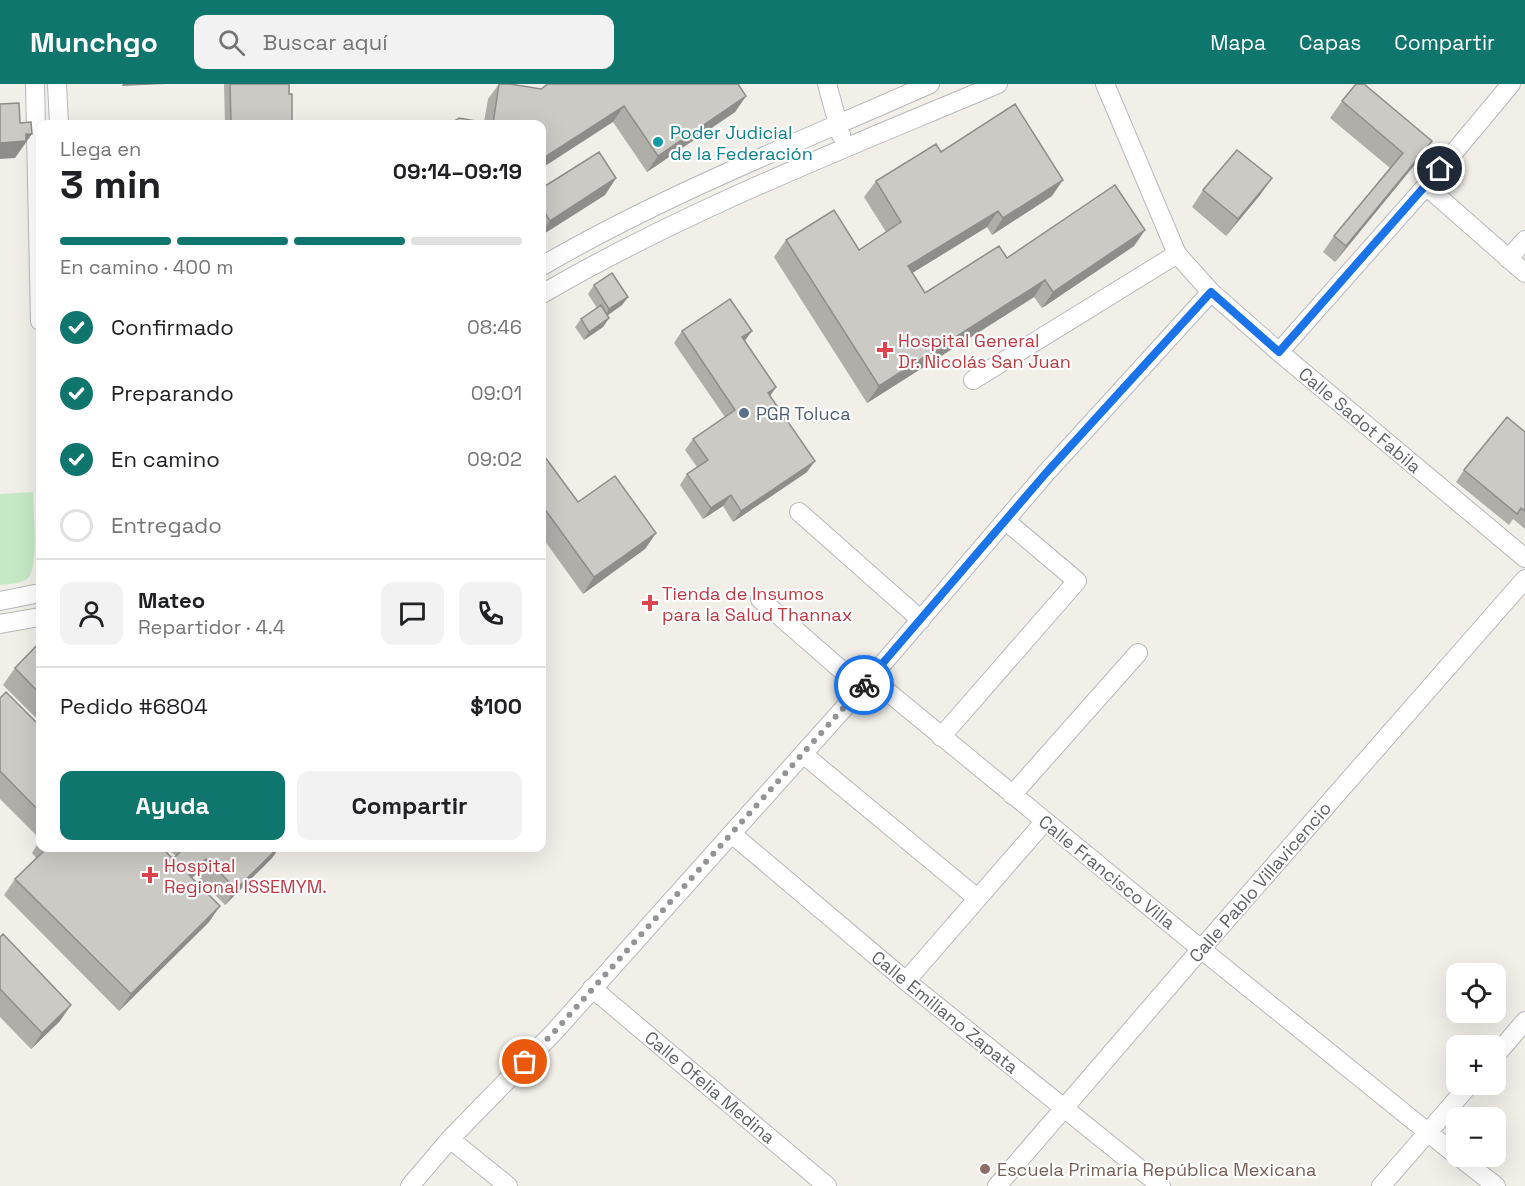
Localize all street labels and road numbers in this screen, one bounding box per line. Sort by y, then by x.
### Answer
street label: Calle Sadot Fabila [1294,362,1426,478]
street label: Calle Pablo Villavicencio [1184,797,1336,967]
street label: Calle Francisco Villa [1034,810,1180,934]
street label: Calle Emiliano Zapata [867,946,1023,1078]
street label: Calle Ofelia Medina [640,1026,780,1148]

